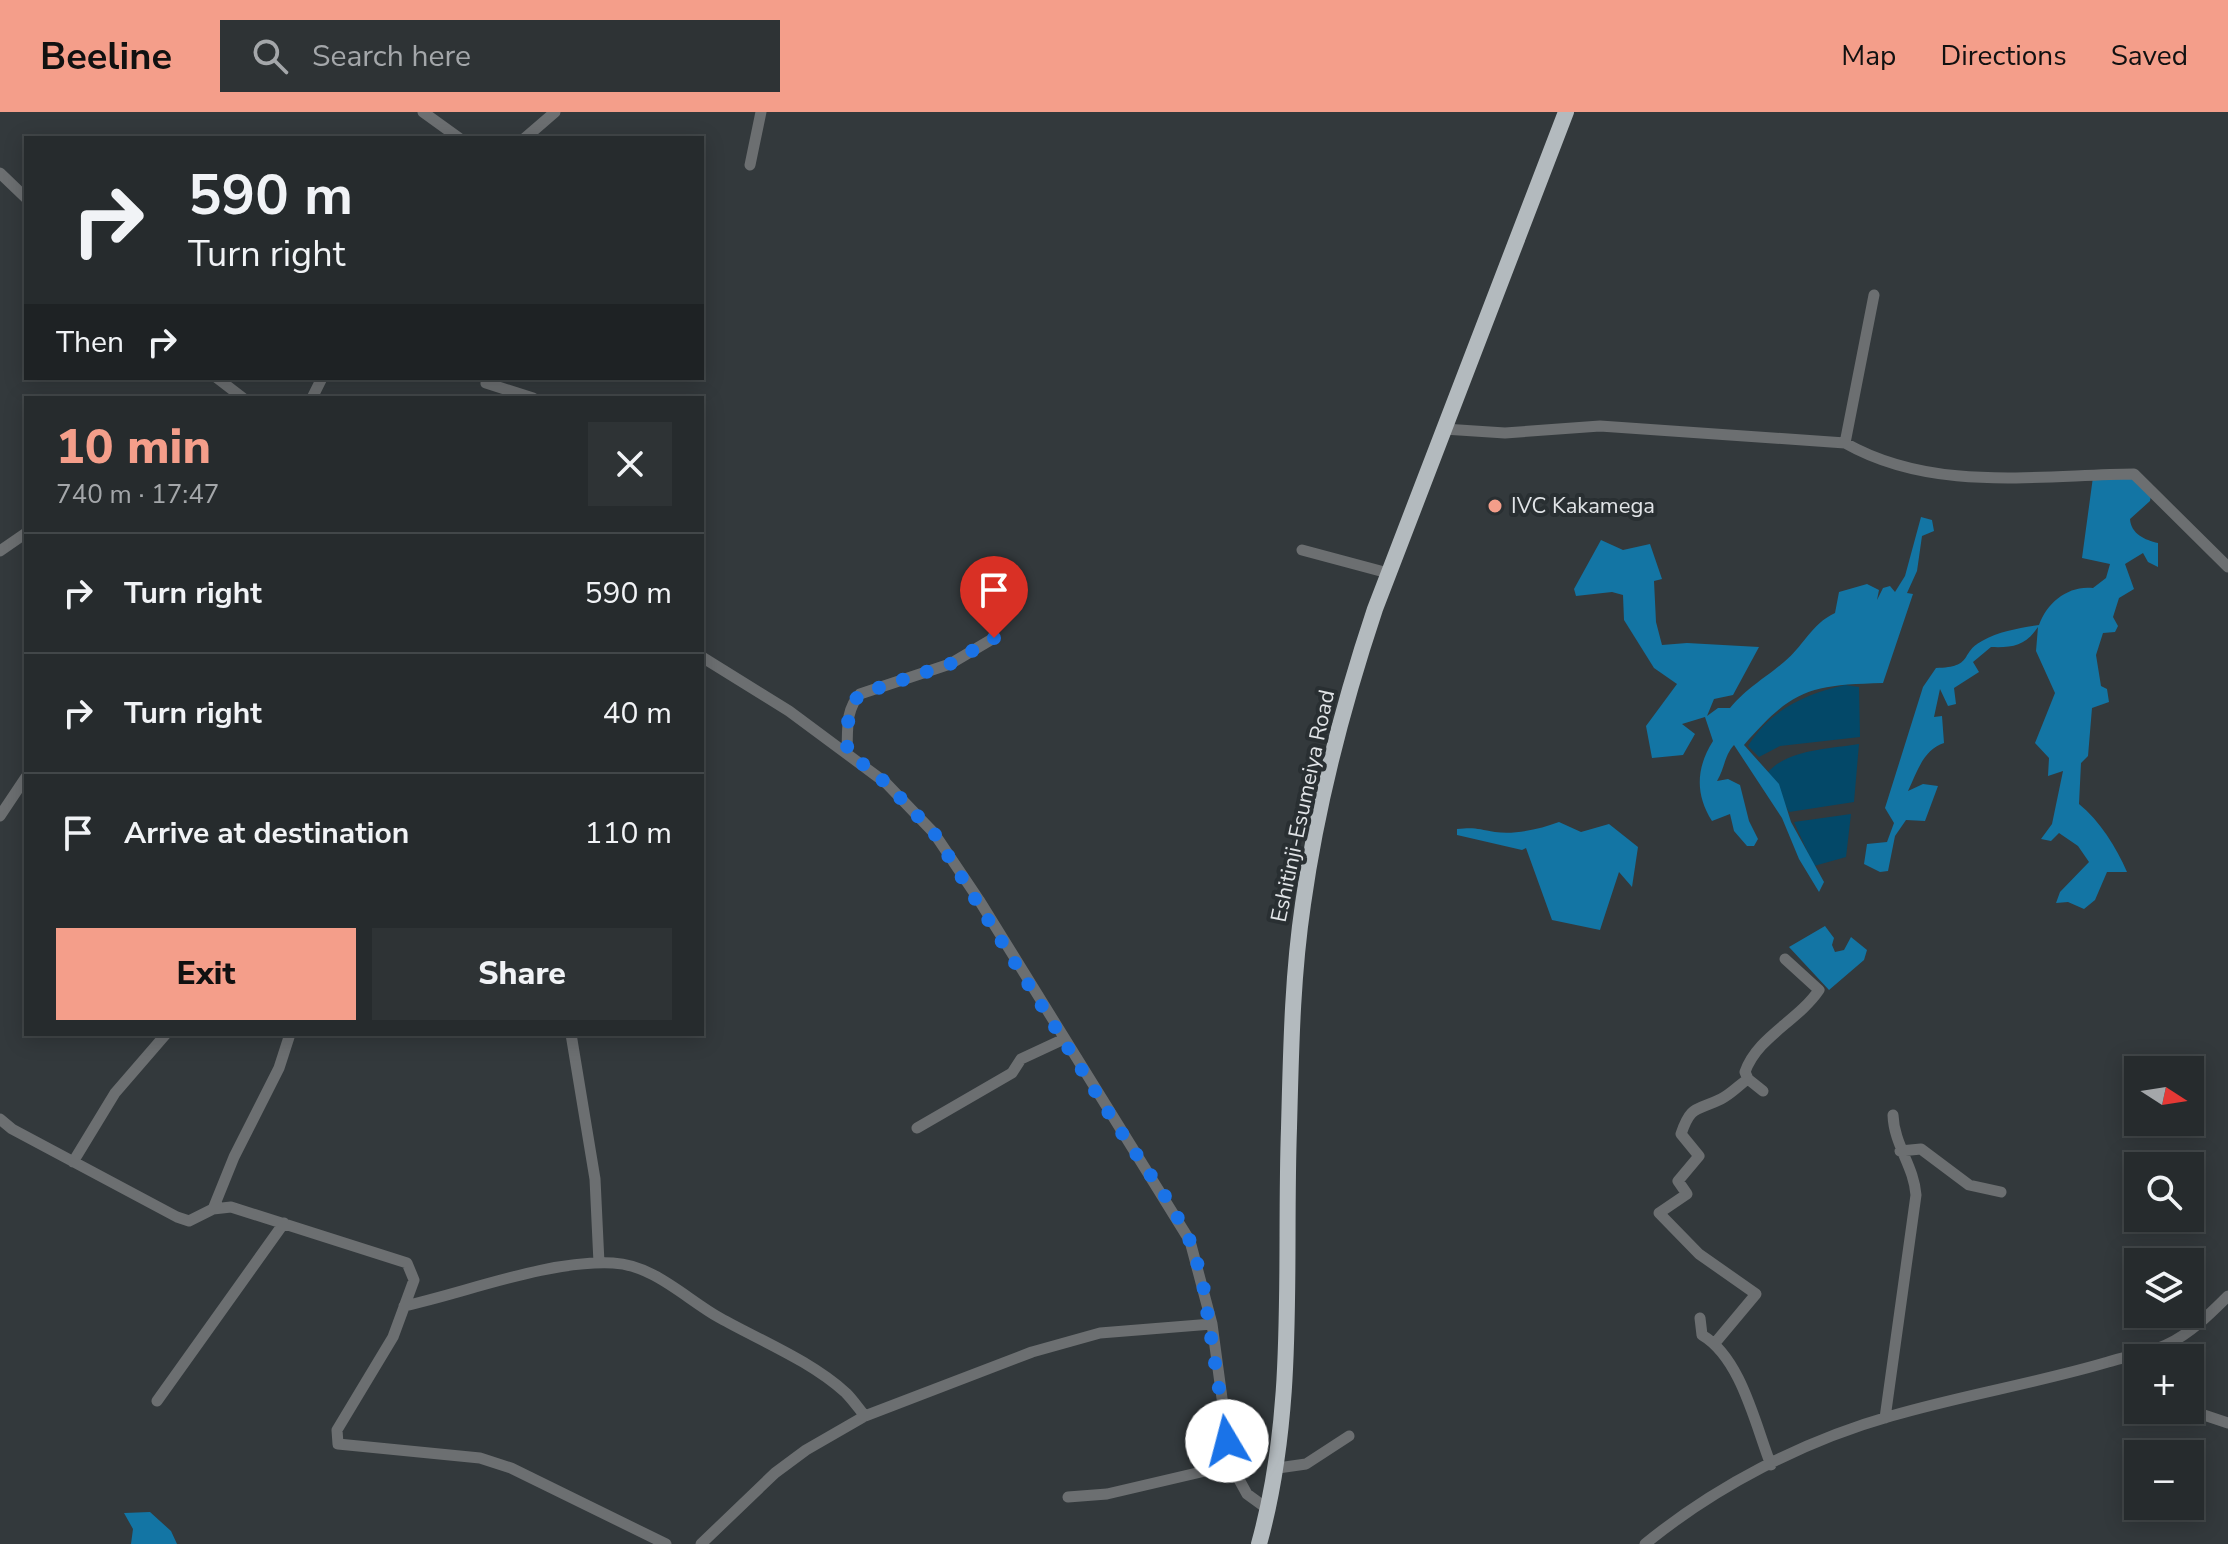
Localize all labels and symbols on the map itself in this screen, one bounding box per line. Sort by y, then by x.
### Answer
place label: IVC Kakamega [1511,491,1655,521]
marker: IVC Kakamega [1486,497,1504,515]
pin [960,556,1028,638]
street label: Eshitinji-Esumeiya Road [1264,687,1342,925]
north arrow [2124,1056,2204,1136]
position arrow [1185,1399,1269,1483]

